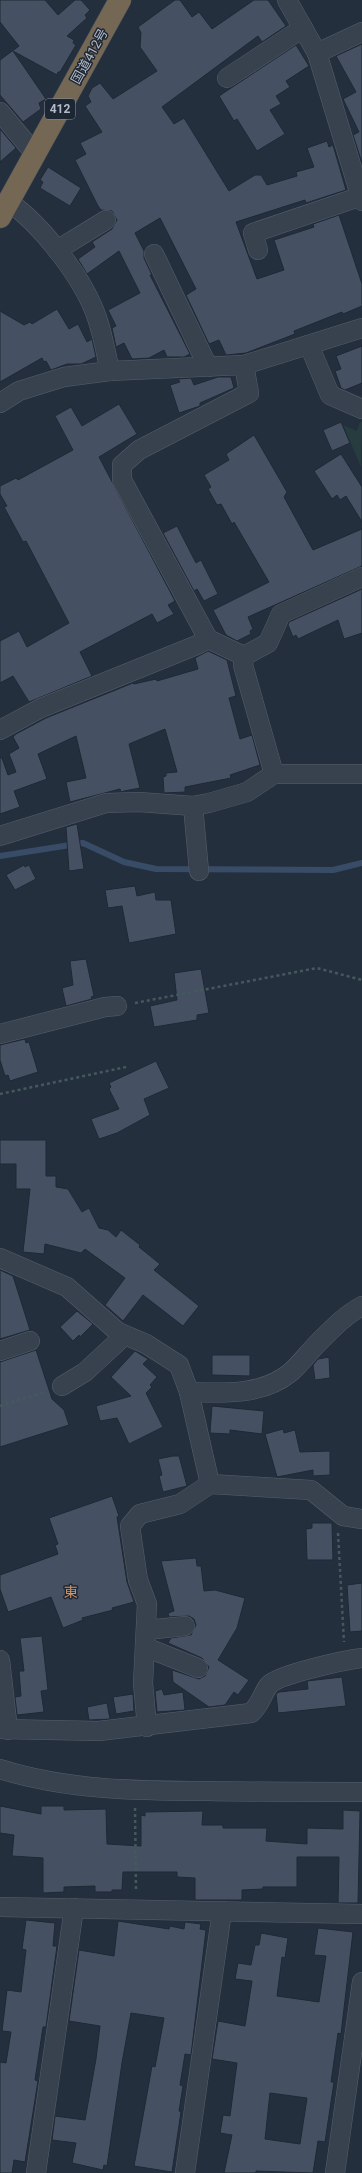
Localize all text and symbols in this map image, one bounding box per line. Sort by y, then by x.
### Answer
street label: 国道412号 [68,26,111,87]
road number: 412 [45,99,75,119]
district label: 東 [64,1584,78,1600]

